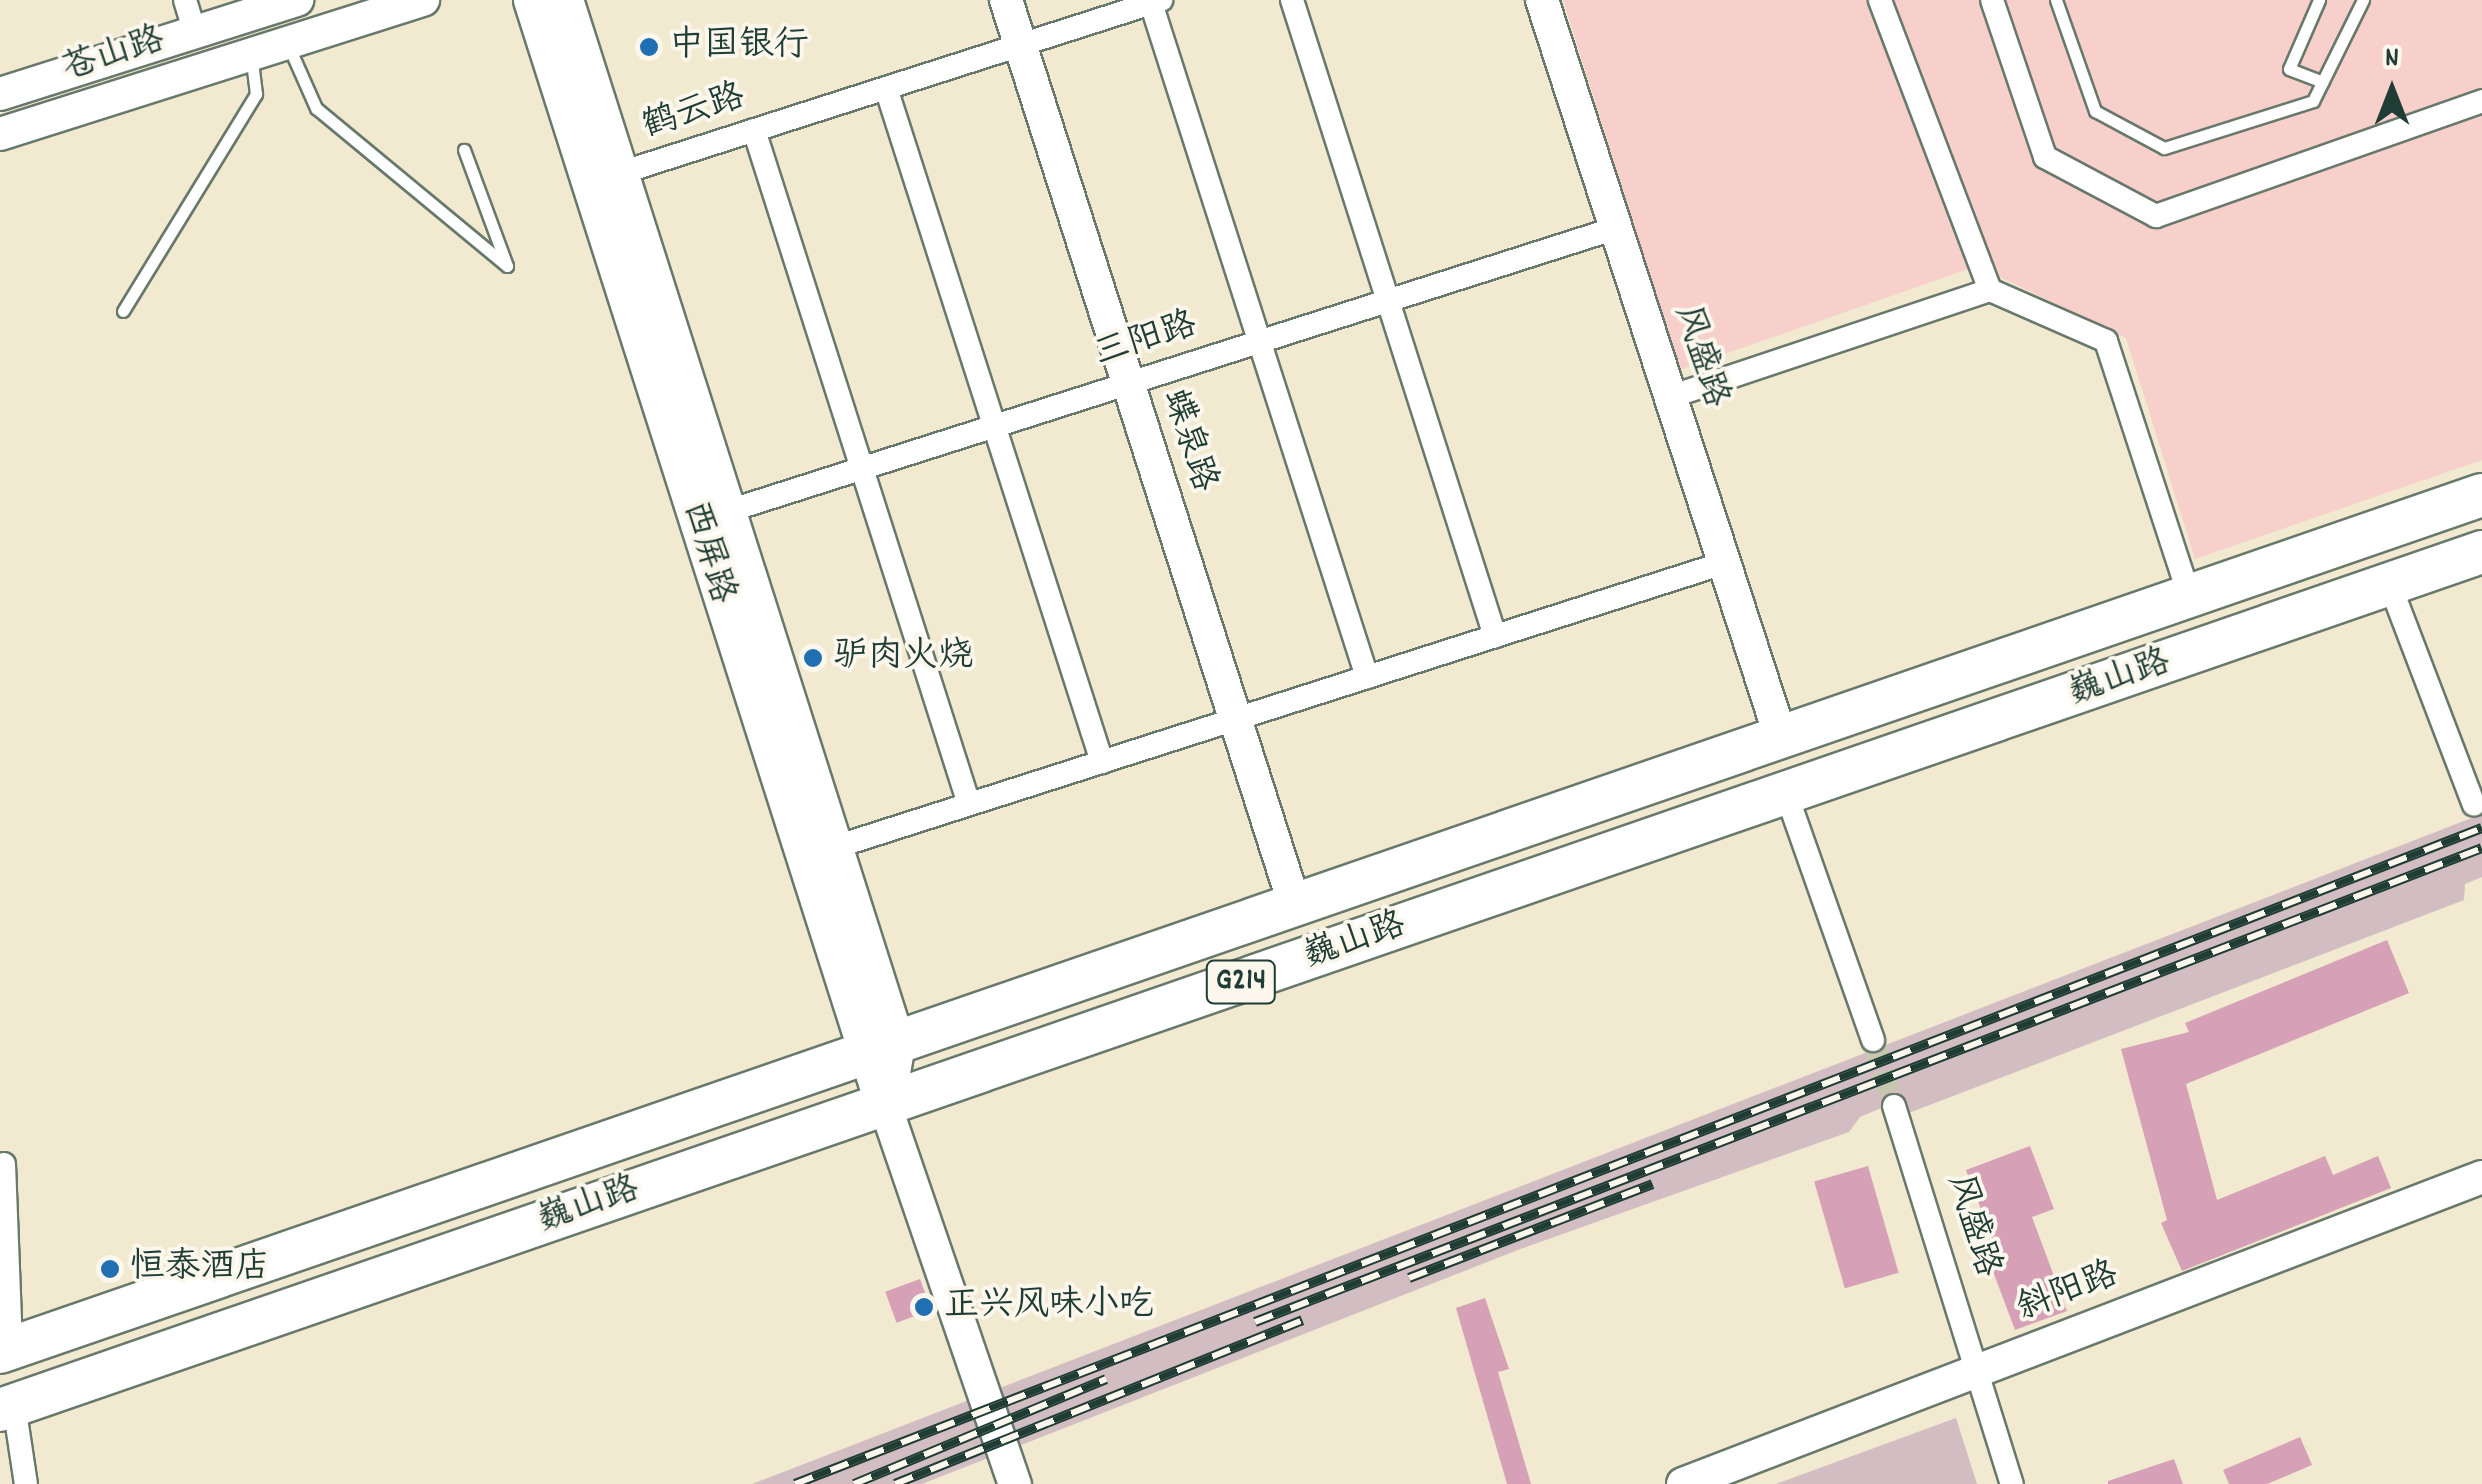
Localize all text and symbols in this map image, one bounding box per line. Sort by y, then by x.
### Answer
street label: 苍山路 [58,20,170,92]
place label: 中国银行 [669,26,809,68]
marker: 中国银行 [638,36,660,58]
north arrow [2342,40,2442,140]
text: N [2385,40,2399,80]
street label: 鹤云路 [638,77,750,149]
street label: 风盛路 [1664,301,1736,413]
street label: 三阳路 [1090,305,1202,377]
street label: 蝶泉路 [1152,385,1224,497]
street label: 西屏路 [672,497,742,609]
place label: 驴肉火烧 [833,637,973,679]
street label: 巍山路 [2064,642,2176,716]
marker: 驴肉火烧 [802,647,824,669]
street label: 巍山路 [1299,905,1411,979]
road number: G214 [1204,955,1278,1009]
street label: 巍山路 [533,1169,645,1243]
street label: 风盛路 [1937,1170,2007,1282]
place label: 恒泰酒店 [130,1248,270,1290]
street label: 斜阳路 [2011,1255,2125,1331]
marker: 恒泰酒店 [99,1258,121,1280]
place label: 正兴风味小吃 [944,1286,1154,1328]
marker: 正兴风味小吃 [913,1296,935,1318]

